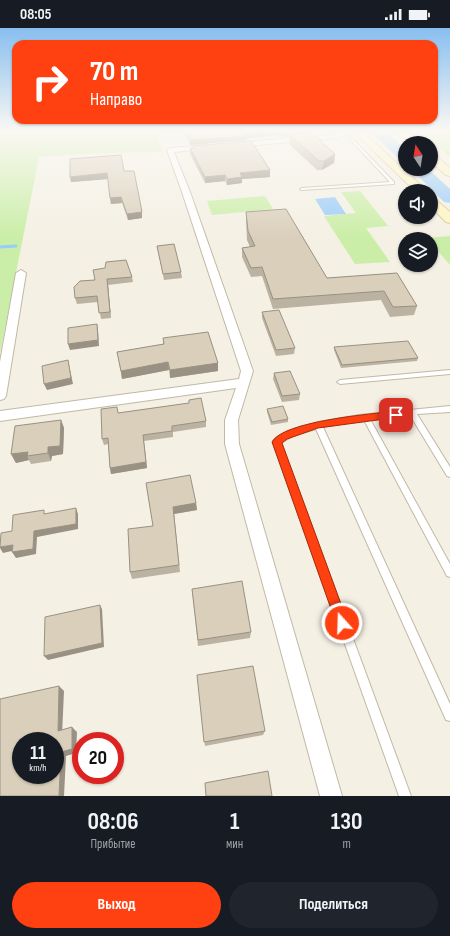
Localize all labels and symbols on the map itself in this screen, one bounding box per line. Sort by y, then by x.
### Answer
north arrow [398,136,438,176]
pin [379,398,413,432]
position arrow [321,602,363,644]
speed limit sign: 20 [72,732,124,784]

